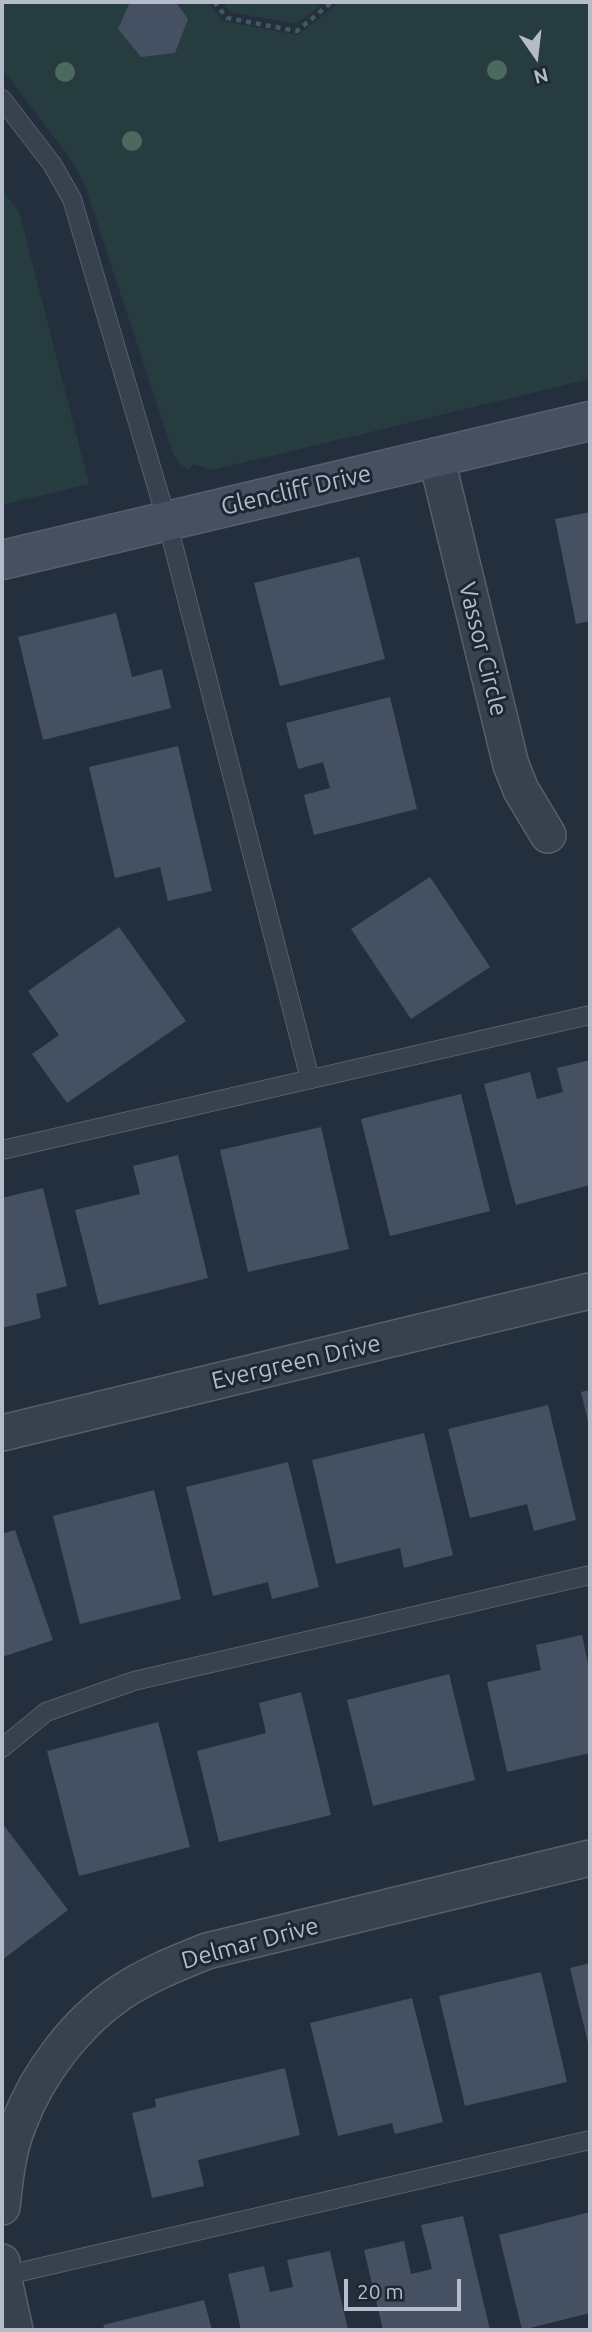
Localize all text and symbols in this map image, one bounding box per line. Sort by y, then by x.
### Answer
north arrow [501,21,571,91]
text: N [532,64,551,89]
street label: Glencliff Drive [218,459,374,521]
street label: Vassor Circle [452,579,514,719]
street label: Evergreen Drive [209,1329,383,1395]
street label: Delmar Drive [178,1911,322,1975]
scale bar [347,2266,464,2310]
text: 20 m [357,2279,404,2303]

